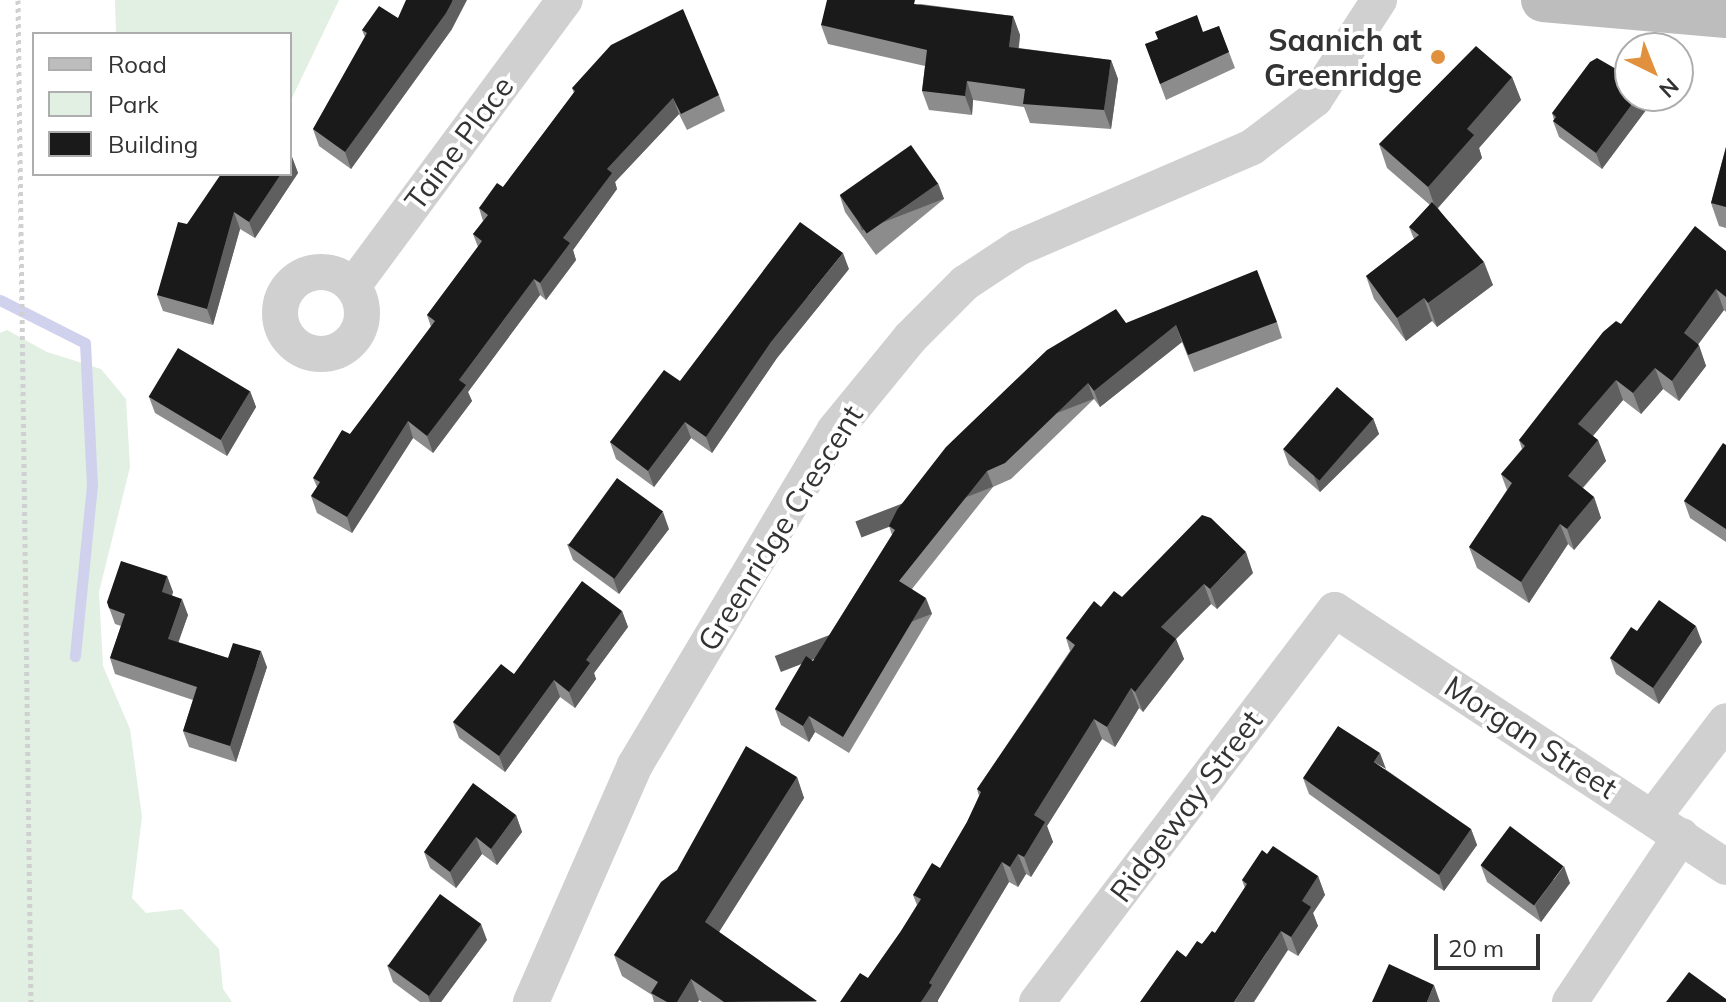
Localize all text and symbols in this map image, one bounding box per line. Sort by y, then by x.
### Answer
place label: Saanich at Greenridge [1264,22,1422,92]
legend [32,32,292,176]
north arrow [1614,32,1694,112]
marker: Saanich at Greenridge [1429,48,1447,66]
text: Road [108,49,167,79]
street label: Taine Place [397,69,521,217]
text: N [1653,72,1685,104]
text: Park [108,89,159,119]
text: Building [108,129,198,159]
street label: Greenridge Crescent [690,399,870,657]
street label: Morgan Street [1438,668,1624,806]
street label: Ridgeway Street [1102,703,1270,909]
scale bar [1438,918,1544,968]
text: 20 m [1448,933,1504,963]

